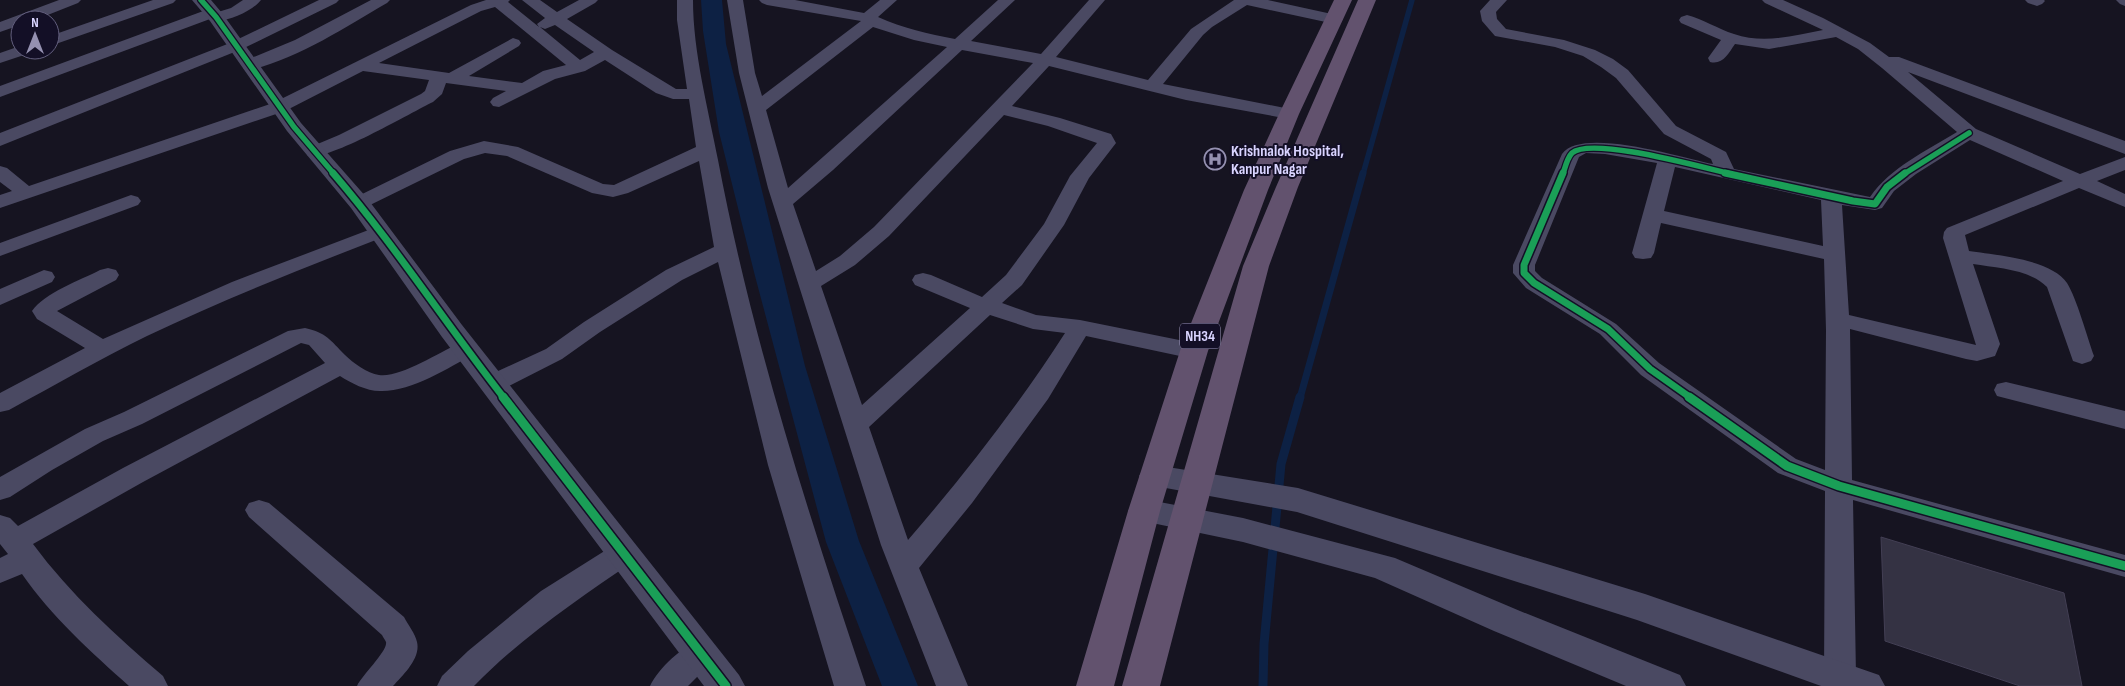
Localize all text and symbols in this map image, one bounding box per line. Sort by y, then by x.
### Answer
north arrow [10,10,60,60]
text: N [31,14,39,31]
place label: Krishnalok Hospital, Kanpur Nagar [1231,142,1344,179]
hospital icon: Krishnalok Hospital, Kanpur Nagar [1203,147,1227,171]
road number: NH34 [1180,324,1220,348]

